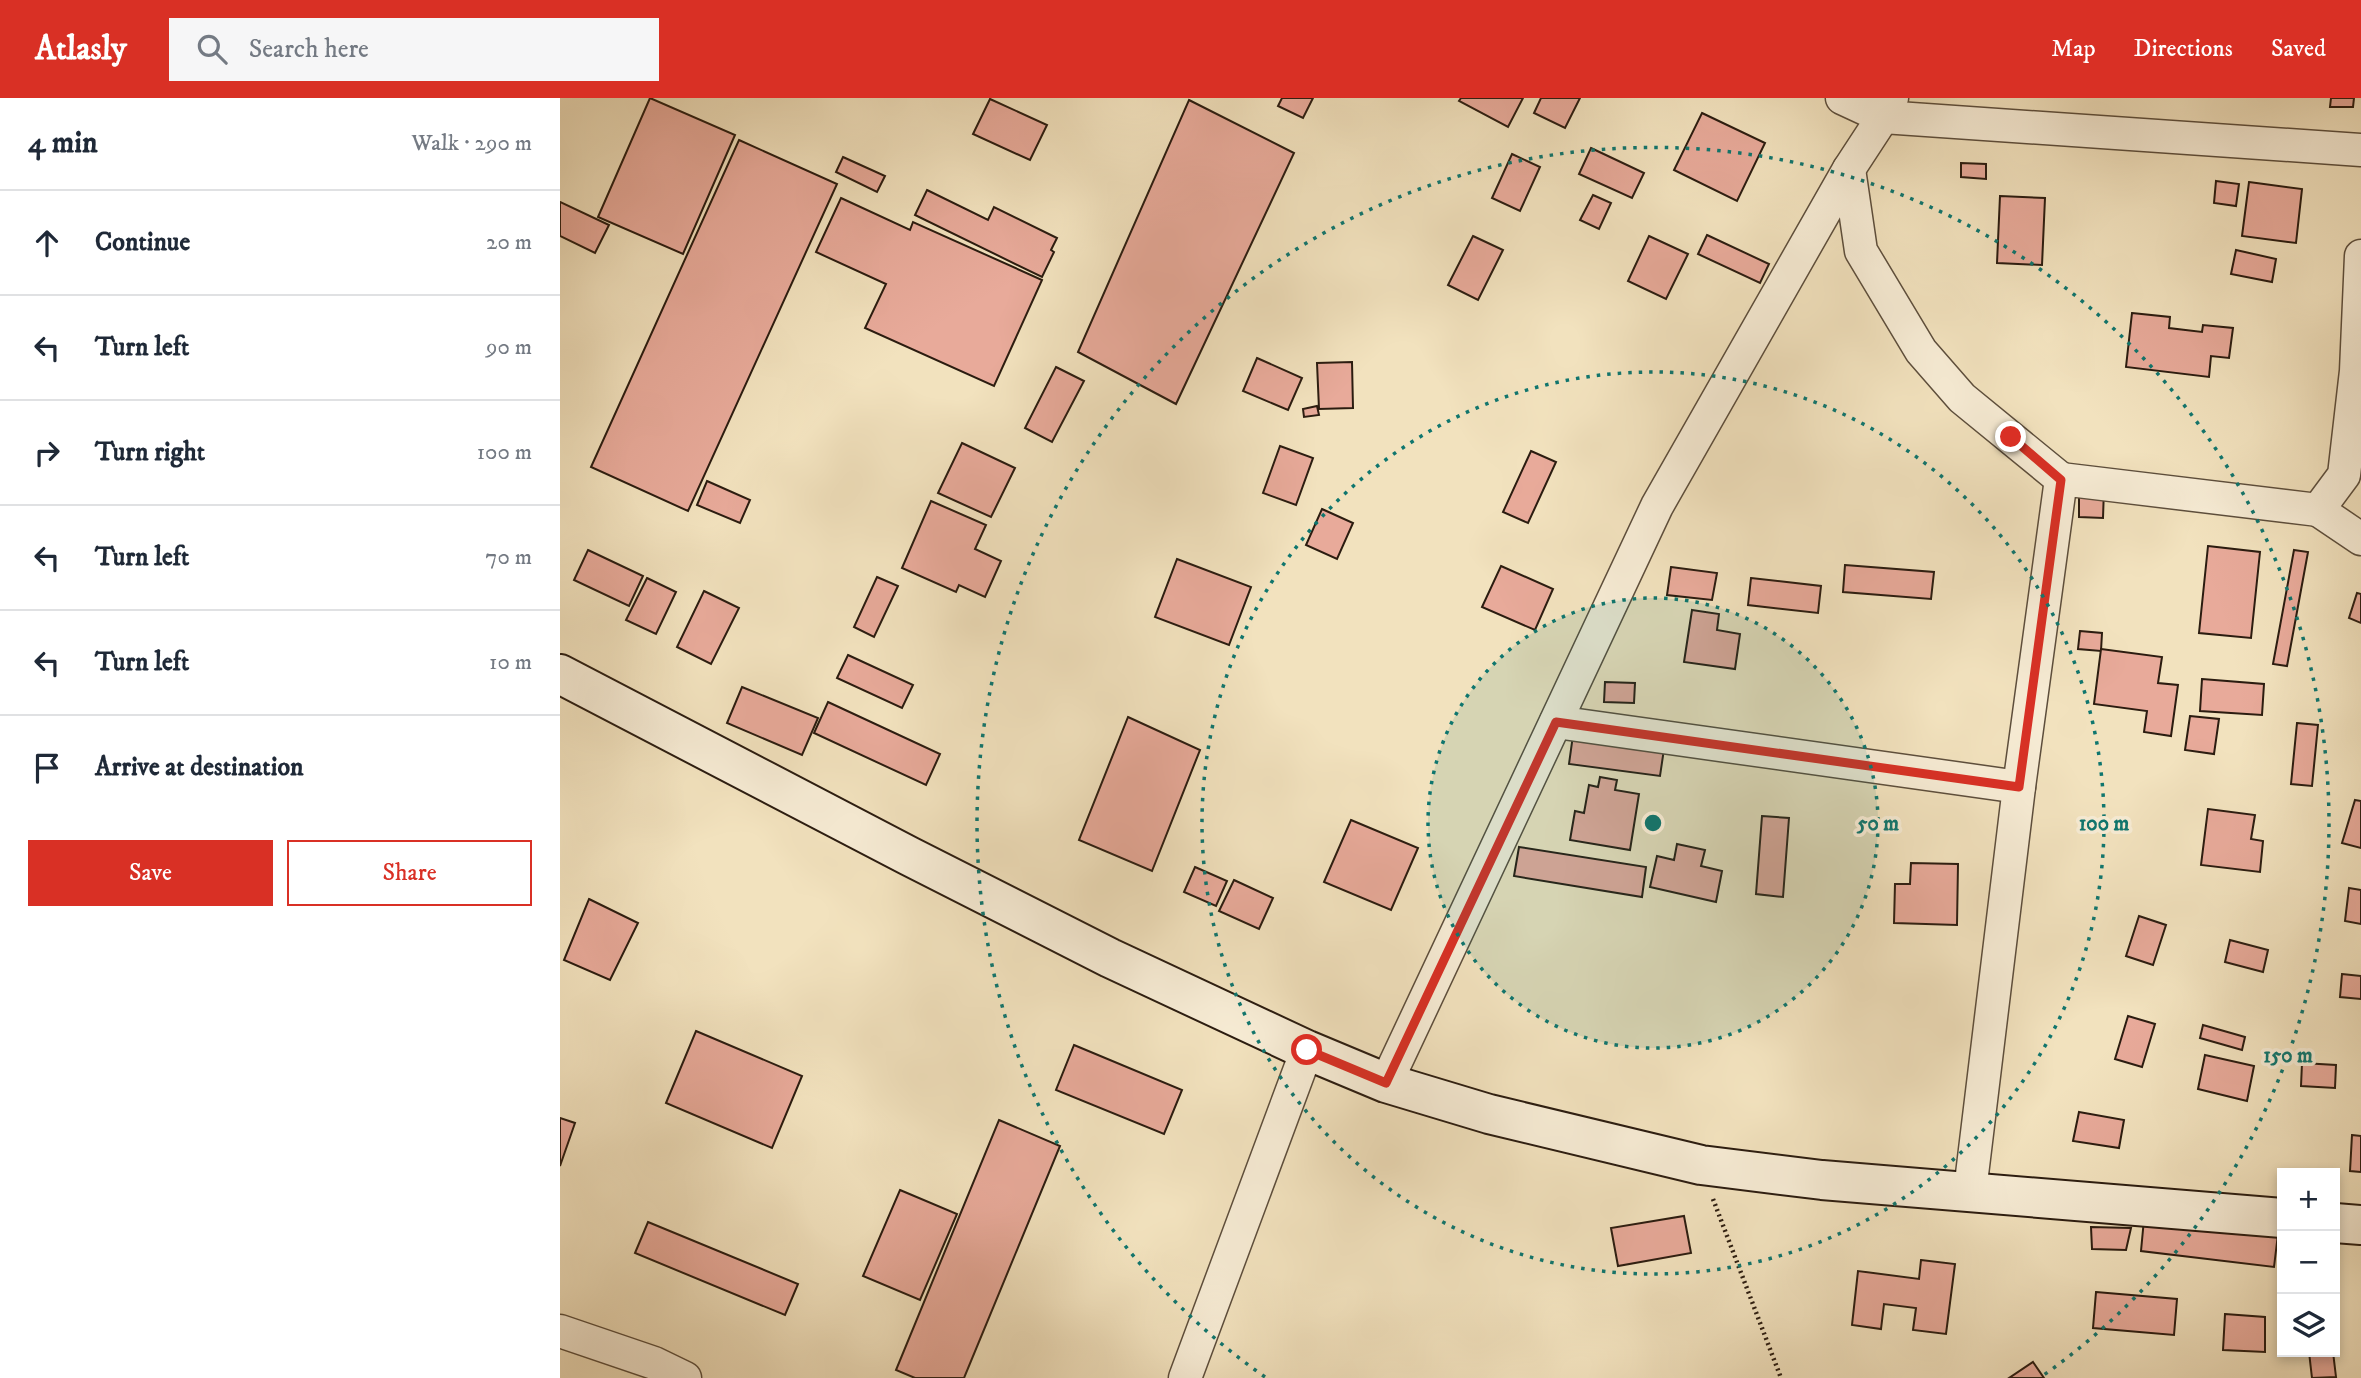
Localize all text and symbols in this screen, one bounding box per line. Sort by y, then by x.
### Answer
search box [169,18,659,81]
text: Atlasly [35,29,127,70]
icon: search [193,30,231,68]
text: Search here [249,33,369,66]
text: Map [2051,34,2096,64]
text: Directions [2134,34,2233,64]
text: Saved [2271,34,2326,64]
text: 4 min [28,125,98,162]
text: Walk · 290 m [411,129,532,158]
icon: ahead [28,224,66,262]
text: Continue [95,226,190,259]
text: 20 m [486,228,532,257]
icon: left [28,329,66,367]
text: Turn left [95,331,189,364]
text: 90 m [486,333,532,362]
route end [1995,421,2026,452]
icon: right [28,434,66,472]
text: Turn right [95,436,205,469]
text: 100 m [477,438,532,467]
icon: left [28,539,66,577]
text: Turn left [95,541,189,574]
text: 70 m [485,543,532,572]
icon: left [28,644,66,682]
text: Turn left [95,646,189,679]
text: 10 m [489,648,532,677]
icon: arrive [28,749,66,787]
text: Arrive at destination [95,751,304,784]
centre of rings [1641,811,1665,835]
text: 50 m [1856,811,1899,837]
text: 100 m [2079,811,2129,837]
button: Save [28,840,273,906]
button: Share [287,840,532,906]
route start [1291,1034,1322,1065]
text: 150 m [2263,1043,2313,1069]
map controls [2277,1168,2340,1357]
button: + [2277,1168,2340,1231]
button: − [2277,1231,2340,1294]
button: layers [2277,1294,2340,1357]

